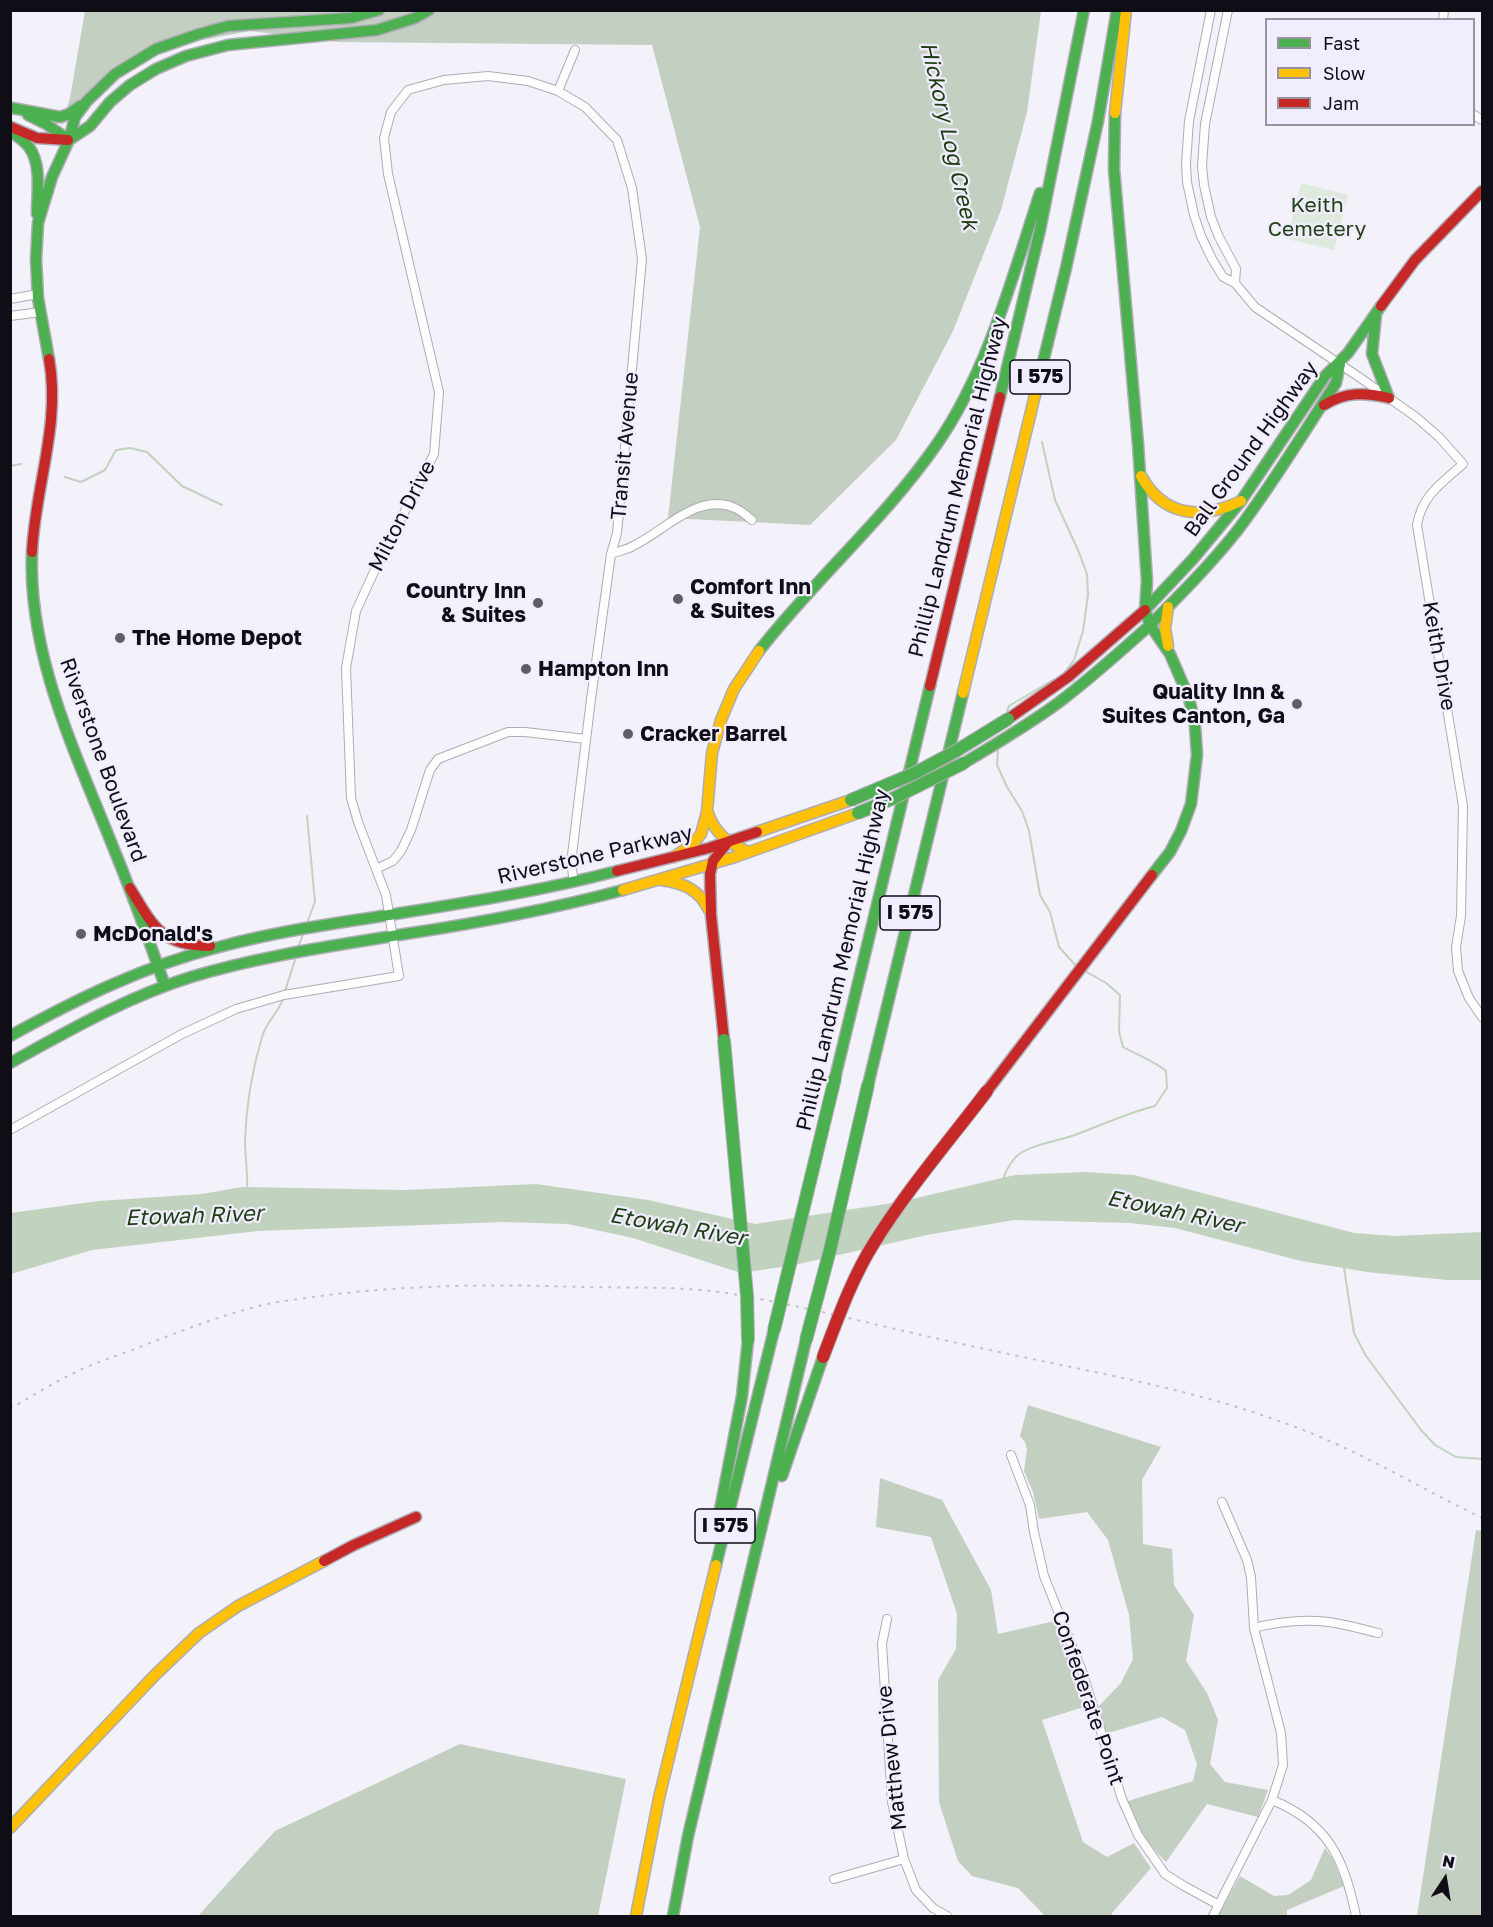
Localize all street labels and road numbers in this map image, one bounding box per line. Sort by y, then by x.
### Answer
street label: Phillip Landrum Memorial Highway [903,314,1013,660]
street label: Ball Ground Highway [1179,356,1323,542]
road number: I 575 [1010,360,1070,394]
street label: Transit Avenue [606,371,644,521]
street label: Milton Drive [363,456,441,576]
street label: Keith Drive [1417,599,1461,713]
street label: Riverstone Boulevard [54,654,152,866]
street label: Phillip Landrum Memorial Highway [791,787,895,1133]
street label: Riverstone Parkway [495,820,695,890]
road number: I 575 [880,896,940,930]
road number: I 575 [695,1509,755,1543]
street label: Confederate Point [1046,1607,1130,1789]
street label: Matthew Drive [872,1684,912,1832]

